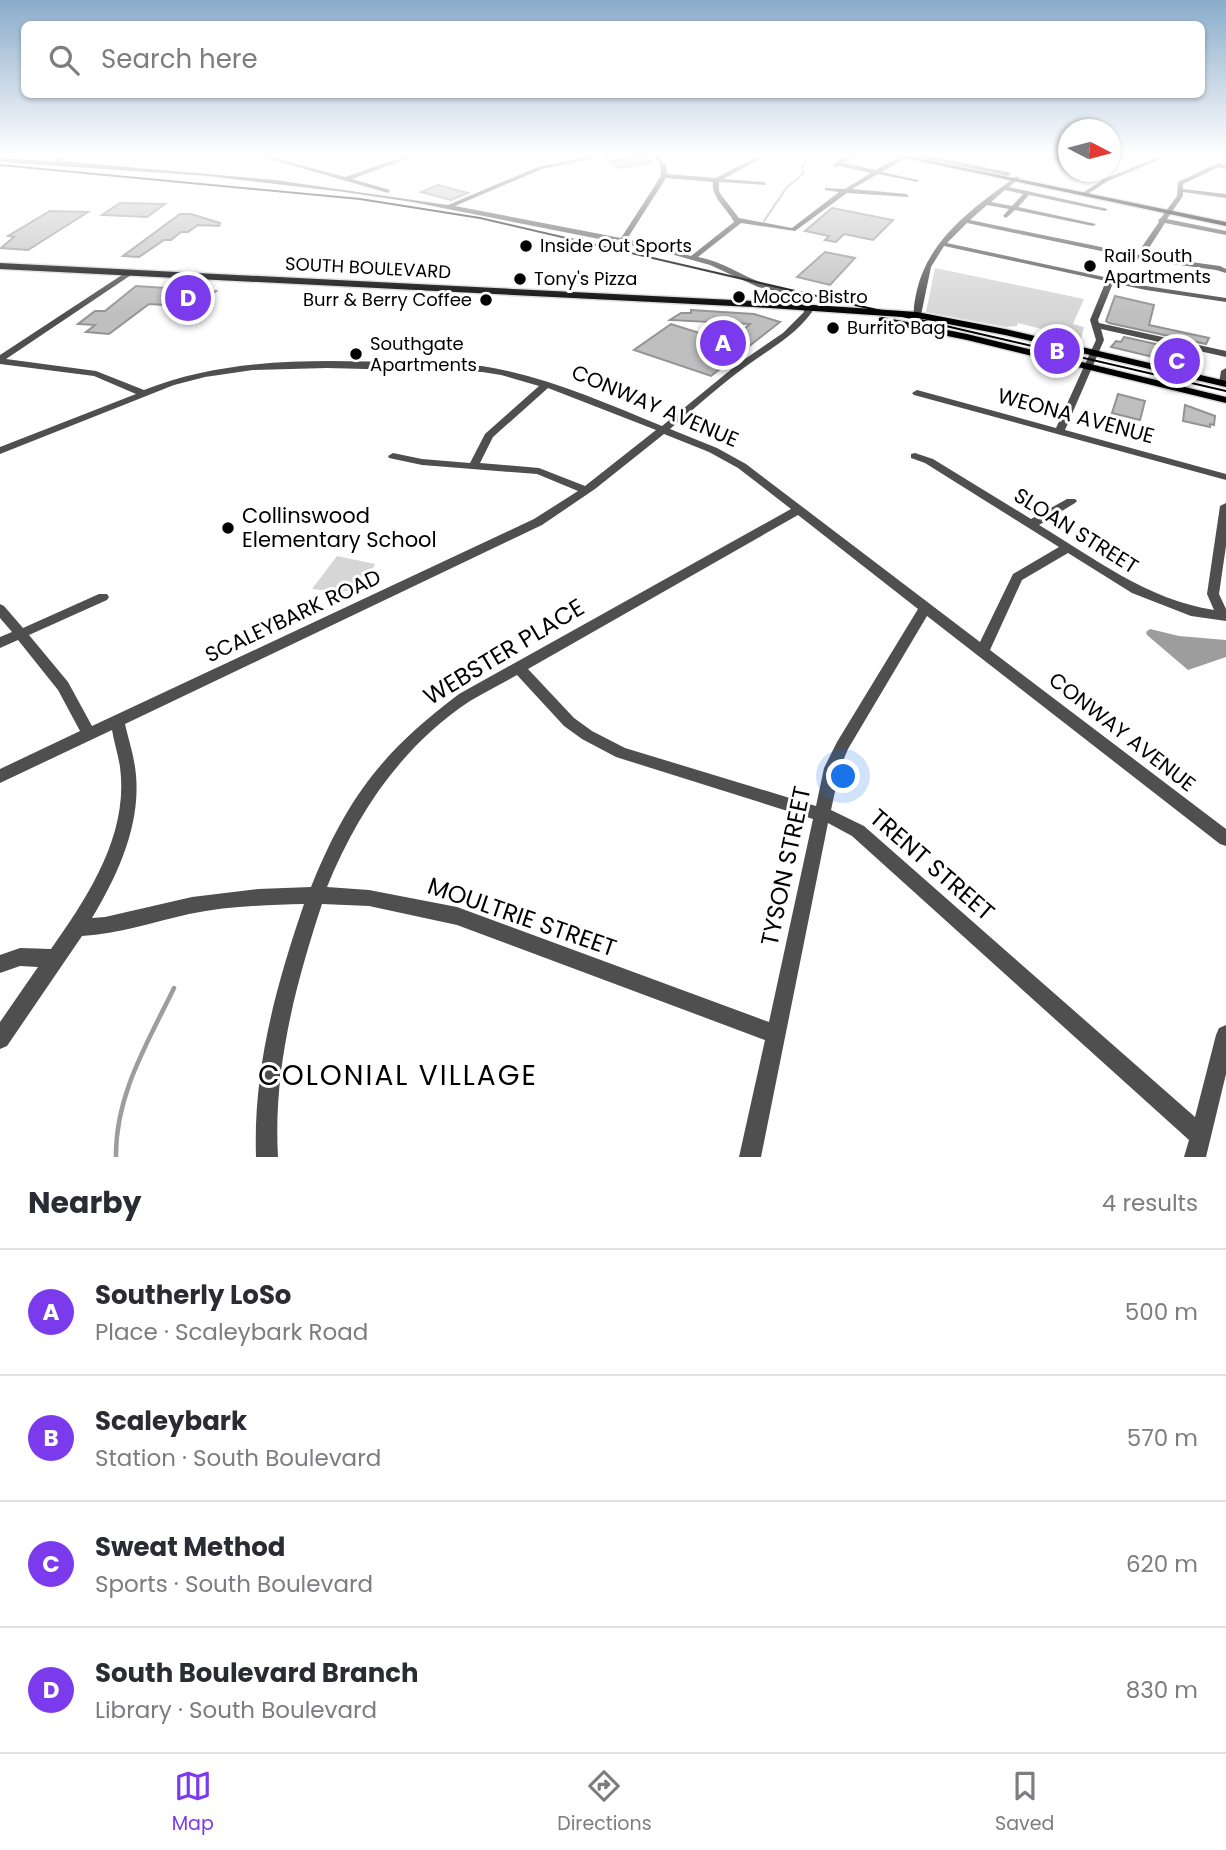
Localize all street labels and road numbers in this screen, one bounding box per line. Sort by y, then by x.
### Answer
street label: SOUTH BOULEVARD [284,251,452,284]
street label: CONWAY AVENUE [567,357,743,454]
street label: WEONA AVENUE [995,381,1158,450]
street label: SLOAN STREET [1008,481,1144,580]
street label: SCALEYBARK ROAD [200,562,385,669]
street label: WEBSTER PLACE [417,591,590,713]
street label: CONWAY AVENUE [1043,665,1202,798]
street label: TYSON STREET [752,783,819,949]
street label: TRENT STREET [863,801,1002,928]
street label: MOULTRIE STREET [423,869,621,964]

